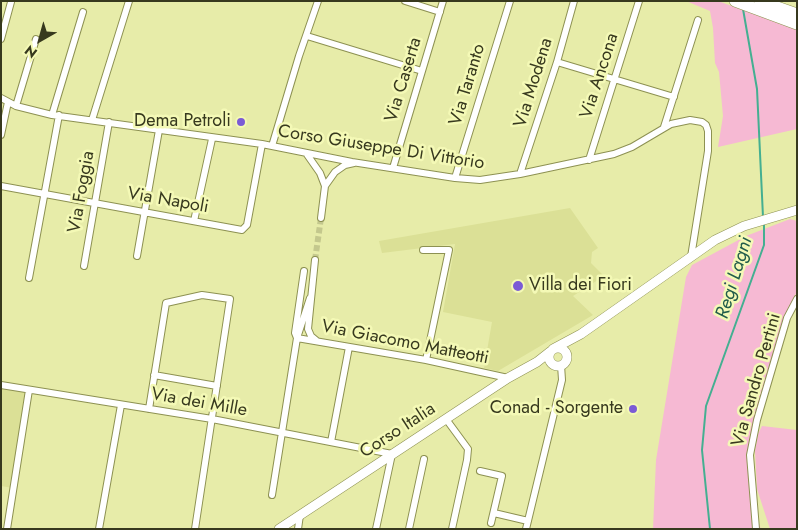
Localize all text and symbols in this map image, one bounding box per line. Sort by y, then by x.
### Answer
north arrow [15,15,65,65]
street label: Via Ancona [576,31,624,121]
street label: Via Caserta [381,35,427,125]
street label: Via Modena [510,36,558,130]
text: N [20,41,41,63]
street label: Via Taranto [445,42,491,128]
place label: Dema Petroli [134,111,231,133]
marker: Dema Petroli [235,116,247,128]
street label: Corso Giuseppe Di Vittorio [276,121,486,175]
street label: Via Foggia [64,149,100,235]
street label: Via Napoli [126,183,210,219]
water label: Regi Lagni [712,234,758,322]
place label: Villa dei Fiori [529,275,632,297]
marker: Villa dei Fiori [511,279,525,293]
street label: Via Sandro Pertini [728,311,786,449]
street label: Via Giacomo Matteotti [320,316,490,370]
street label: Via dei Mille [149,384,249,422]
place label: Conad - Sorgente [490,398,623,420]
street label: Corso Italia [356,399,440,463]
marker: Conad - Sorgente [627,403,639,415]

